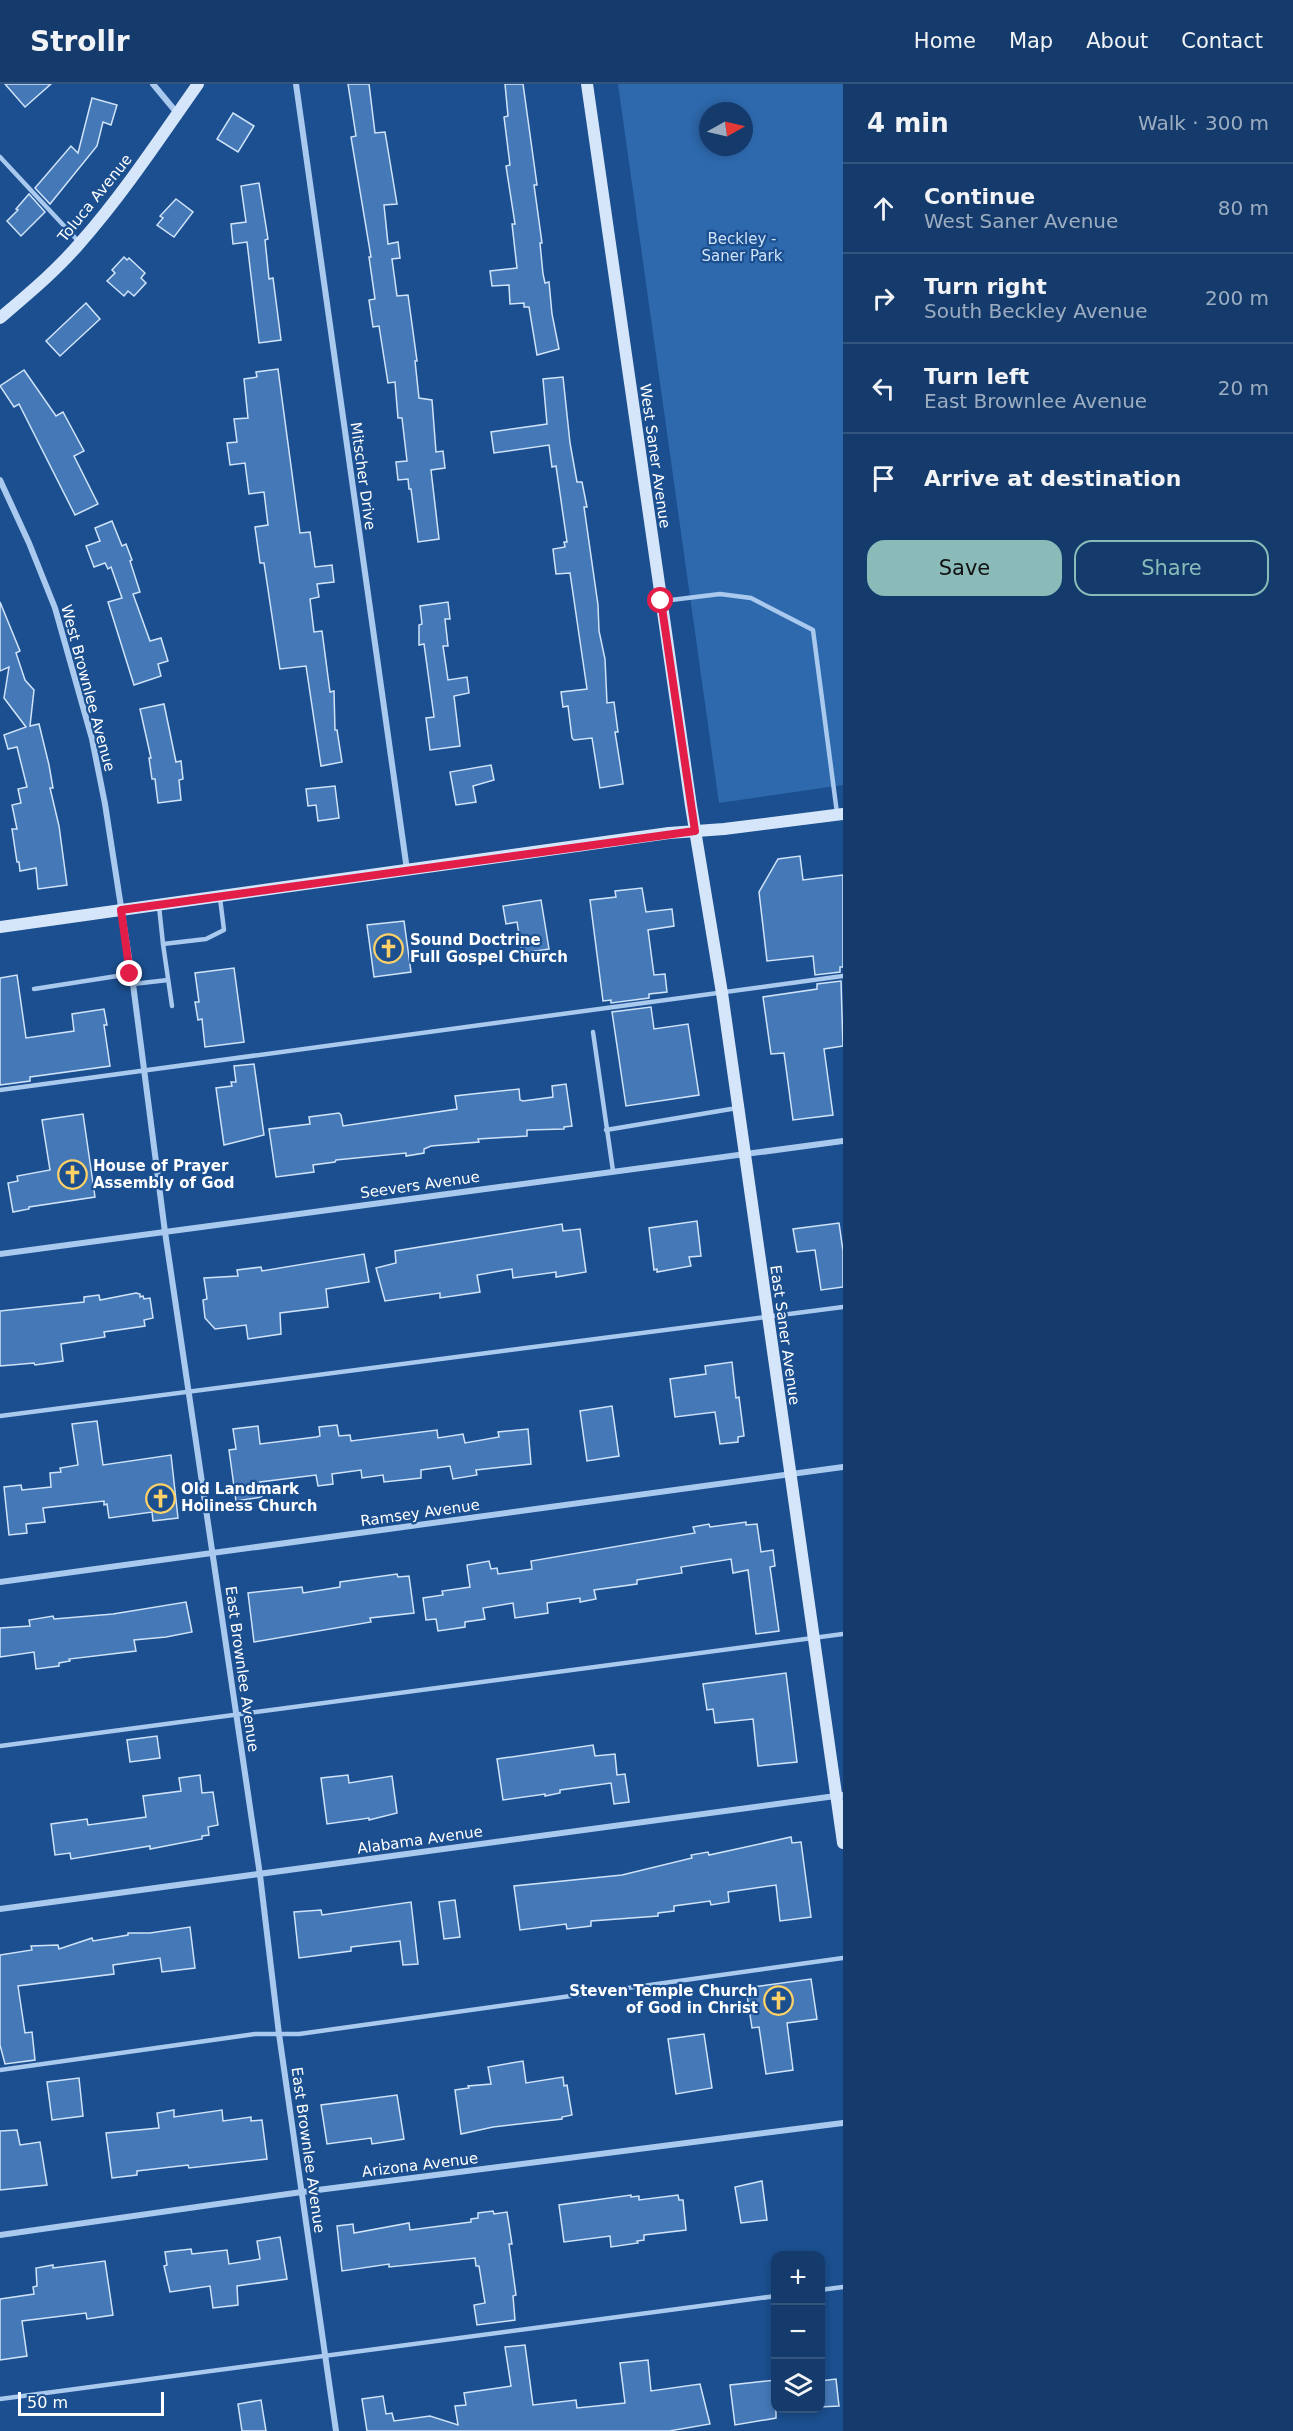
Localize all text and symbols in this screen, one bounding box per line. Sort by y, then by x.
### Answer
text: Strollr [30,25,130,58]
text: Home [914,29,976,53]
text: Map [1009,29,1053,53]
text: About [1086,29,1148,53]
text: Contact [1181,29,1263,53]
north arrow [699,102,753,156]
text: 4 min [867,108,949,138]
text: Walk · 300 m [1138,111,1269,135]
street label: Toluca Avenue [54,151,136,246]
text: Continue [924,184,1035,209]
icon: ahead [867,192,900,225]
text: 80 m [1218,196,1269,220]
text: West Saner Avenue [924,209,1118,233]
park label: Beckley - Saner Park [702,230,783,265]
text: Turn right [924,274,1047,299]
icon: right [867,282,900,315]
text: 200 m [1205,286,1269,310]
text: South Beckley Avenue [924,299,1147,323]
text: Turn left [924,364,1029,389]
icon: left [867,372,900,405]
text: 20 m [1218,376,1269,400]
street label: West Saner Avenue [636,383,674,529]
text: East Brownlee Avenue [924,389,1147,413]
street label: Mitscher Drive [347,421,379,531]
icon: arrive [867,462,900,495]
text: Arrive at destination [924,466,1181,491]
button: Save [867,540,1062,596]
button: Share [1074,540,1269,596]
route start [647,587,673,613]
street label: West Brownlee Avenue [57,603,119,773]
place label: Sound Doctrine Full Gospel Church [410,931,568,966]
church icon: Sound Doctrine Full Gospel Church [373,933,405,965]
route end [116,960,142,986]
place label: House of Prayer Assembly of God [93,1157,235,1192]
church icon: House of Prayer Assembly of God [56,1159,88,1191]
street label: Seevers Avenue [359,1168,481,1202]
street label: East Saner Avenue [766,1264,804,1406]
place label: Old Landmark Holiness Church [181,1480,317,1515]
church icon: Old Landmark Holiness Church [144,1482,176,1514]
street label: Ramsey Avenue [359,1496,481,1530]
street label: East Brownlee Avenue [221,1585,263,1753]
street label: Alabama Avenue [356,1822,484,1858]
place label: Steven Temple Church of God in Christ [569,1982,758,2017]
church icon: Steven Temple Church of God in Christ [763,1984,795,2016]
street label: East Brownlee Avenue [287,2066,329,2234]
street label: Arizona Avenue [361,2149,479,2181]
map controls [771,2251,825,2413]
button: + [771,2251,825,2305]
button: − [771,2305,825,2359]
button: layers [771,2359,825,2413]
scale bar [18,2389,164,2416]
text: 50 m [27,2393,68,2412]

